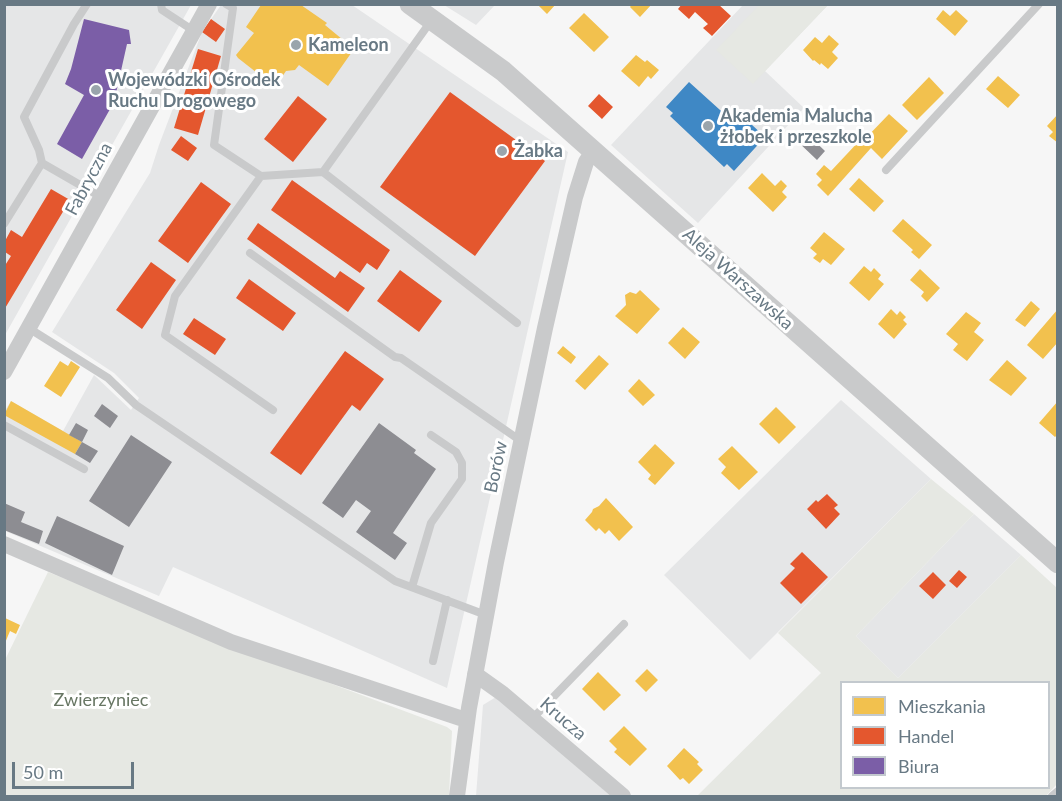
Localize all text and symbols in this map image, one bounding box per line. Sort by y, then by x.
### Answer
place label: Kameleon [308,34,389,56]
marker: Kameleon [289,38,303,52]
place label: Wojewódzki Ośrodek Ruchu Drogowego [108,69,280,112]
marker: Wojewódzki Ośrodek Ruchu Drogowego [89,83,103,97]
place label: Akademia Malucha żłobek i przeszkole [720,105,873,148]
marker: Akademia Malucha żłobek i przeszkole [701,119,715,133]
street label: Fabryczna [61,139,117,219]
place label: Żabka [514,140,563,162]
marker: Żabka [495,144,509,158]
street label: Aleja Warszawska [678,224,798,334]
street label: Borów [480,439,512,495]
legend [840,681,1050,789]
park label: Zwierzyniec [54,689,148,711]
street label: Krucza [535,693,591,745]
text: Mieszkania [898,695,986,717]
text: Handel [898,725,954,747]
scale bar [15,750,136,788]
text: Biura [898,755,939,777]
text: 50 m [23,761,63,783]

